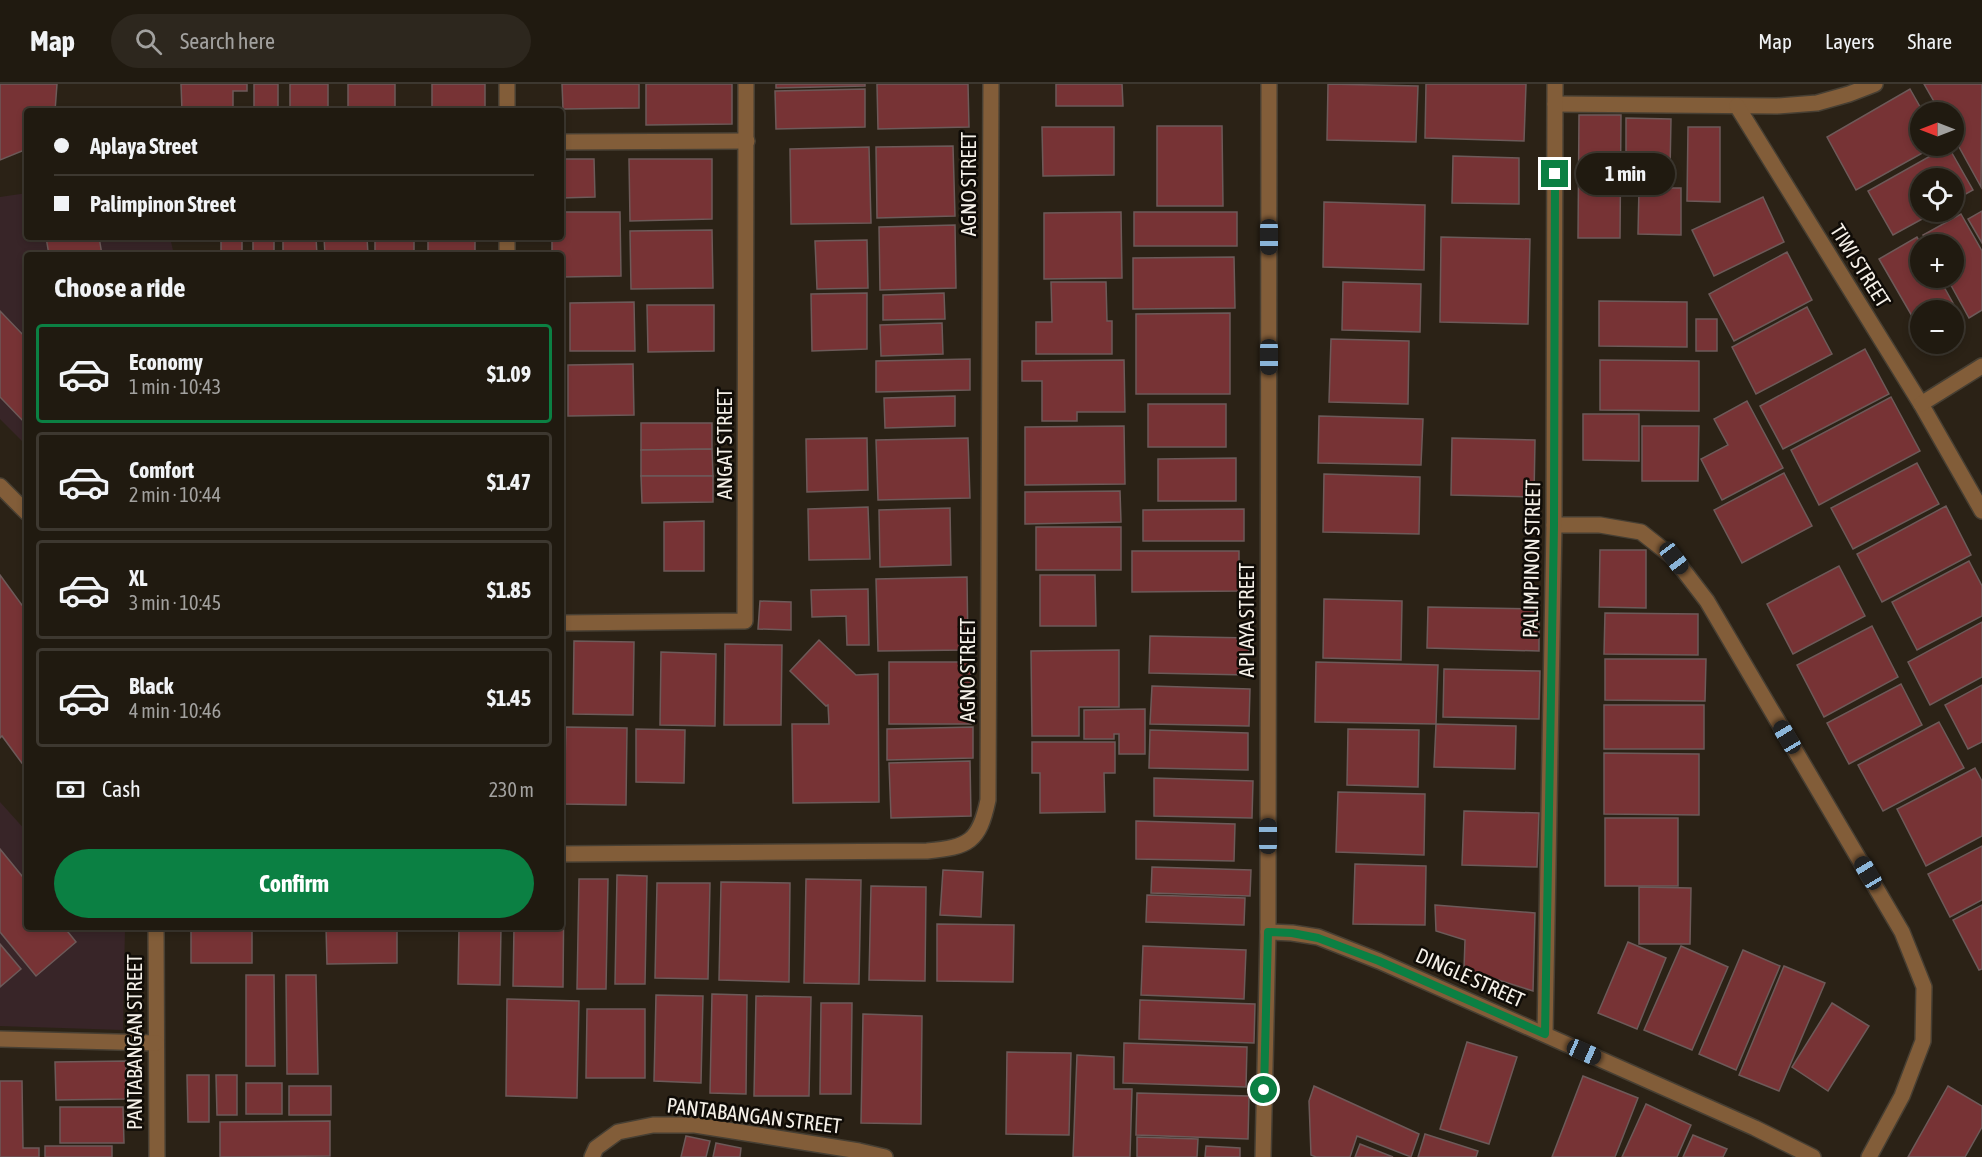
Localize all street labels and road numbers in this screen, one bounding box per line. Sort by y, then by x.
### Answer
street label: AGNO STREET [956,132,980,236]
street label: TIWI STREET [1826,219,1896,312]
street label: ANGAT STREET [712,388,736,500]
street label: PALIMPINON STREET [1518,480,1544,638]
street label: APLAYA STREET [1234,562,1258,678]
street label: AGNO STREET [955,618,979,722]
street label: DINGLE STREET [1412,942,1528,1012]
street label: PANTABANGAN STREET [122,954,146,1130]
street label: PANTABANGAN STREET [665,1092,843,1138]

